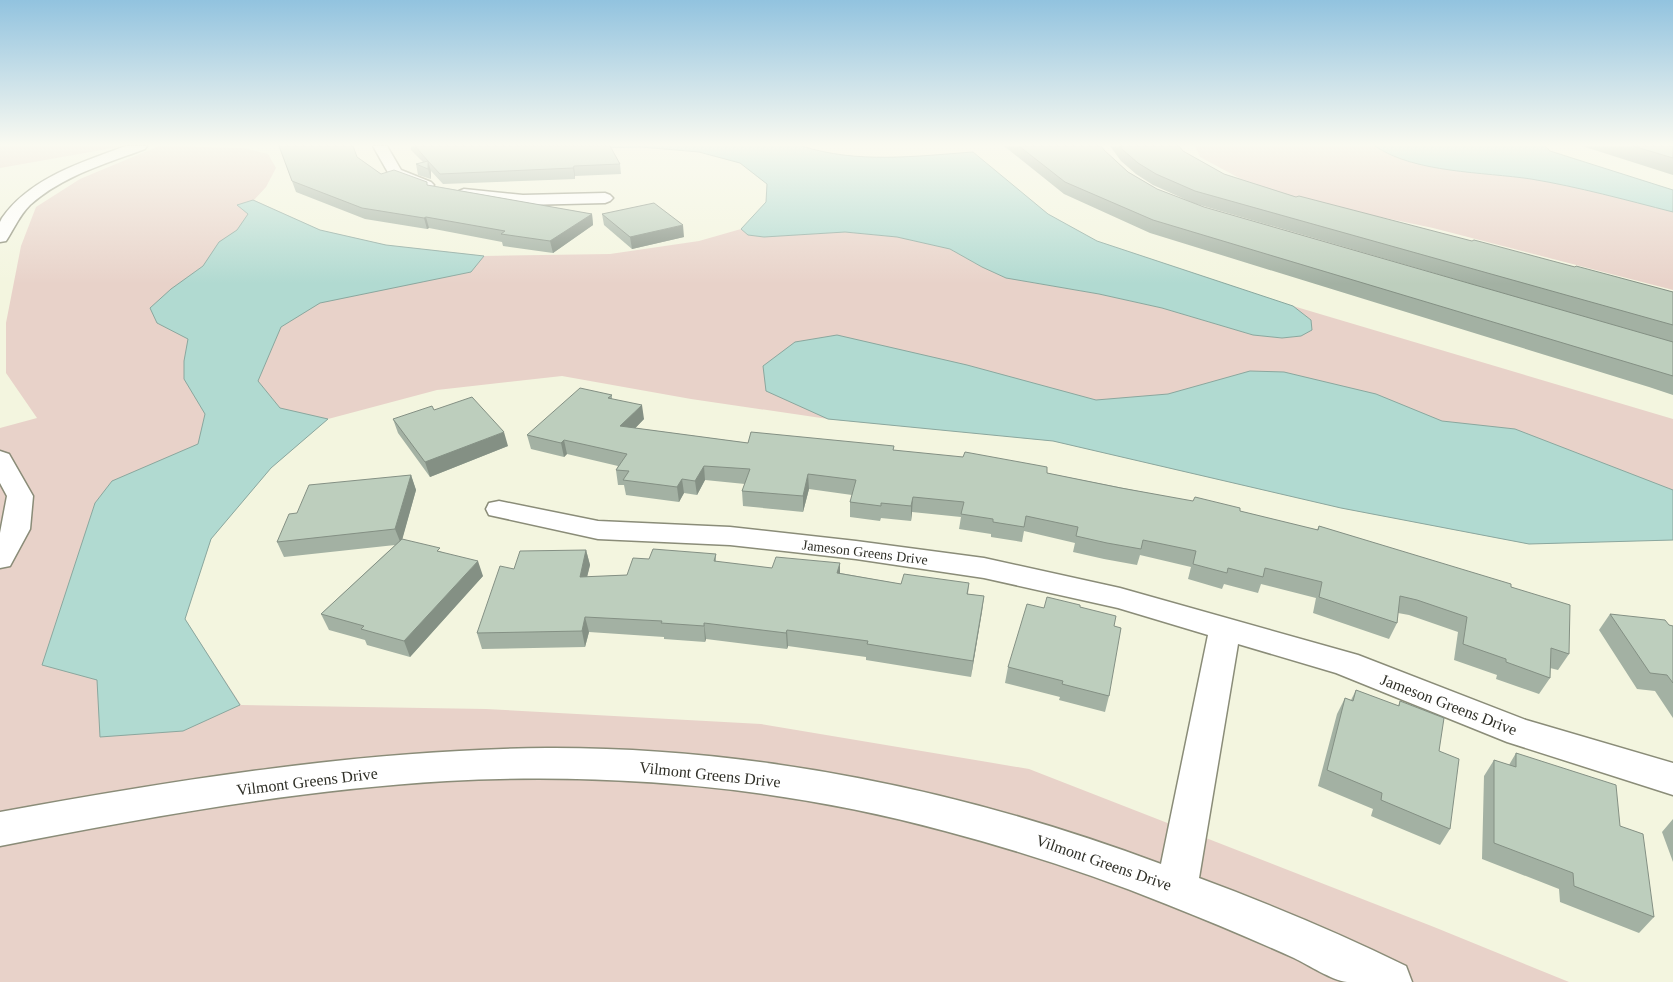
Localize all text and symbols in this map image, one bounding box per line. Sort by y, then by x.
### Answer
street label: Jameson Greens Drive [801,537,929,568]
street label: Jameson Greens Drive [1378,671,1519,738]
street label: Vilmont Greens Drive [638,759,782,790]
street label: Vilmont Greens Drive [235,764,379,799]
street label: Vilmont Greens Drive [1034,831,1174,894]

